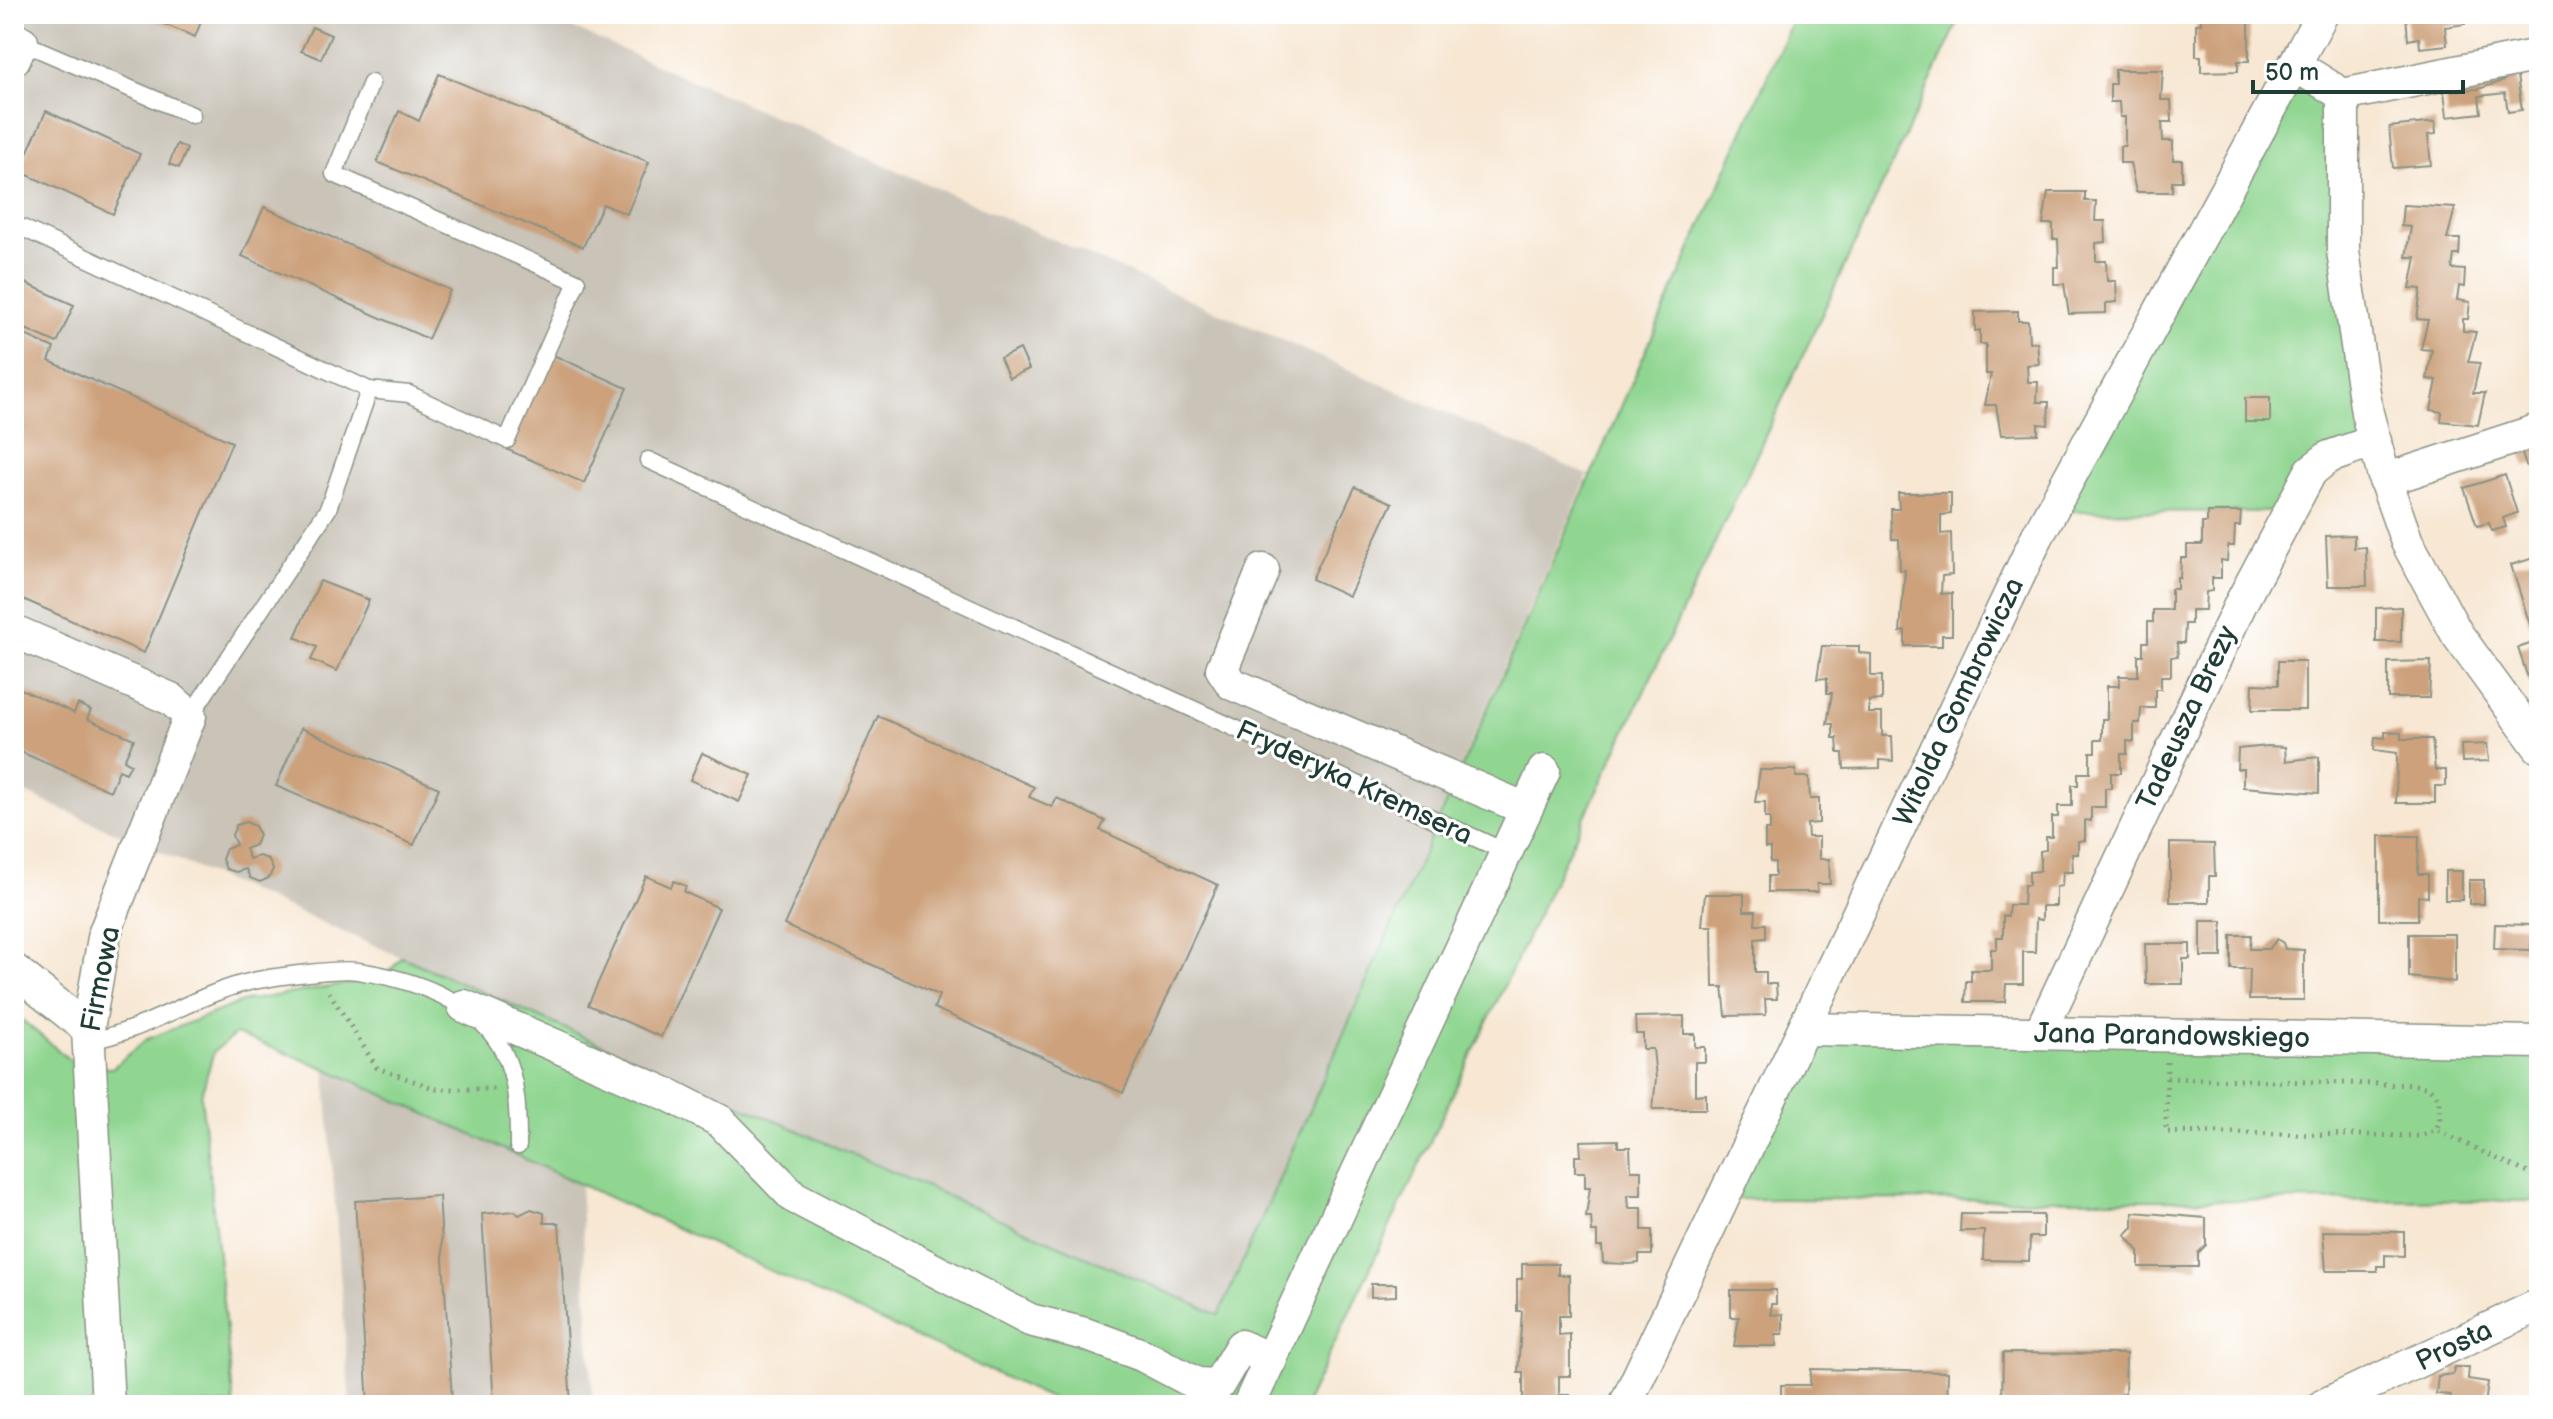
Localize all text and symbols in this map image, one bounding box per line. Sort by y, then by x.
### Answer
scale bar [2253,44,2463,94]
text: 50 m [2265,58,2319,87]
street label: Witolda Gombrowicza [1887,572,2031,832]
street label: Tadeusza Brezy [2130,620,2244,815]
street label: Fryderyka Kremsera [1231,714,1477,852]
street label: Firmowa [75,923,127,1035]
street label: Jana Parandowskiego [2034,1017,2310,1055]
street label: Prosta [2411,1314,2497,1378]

